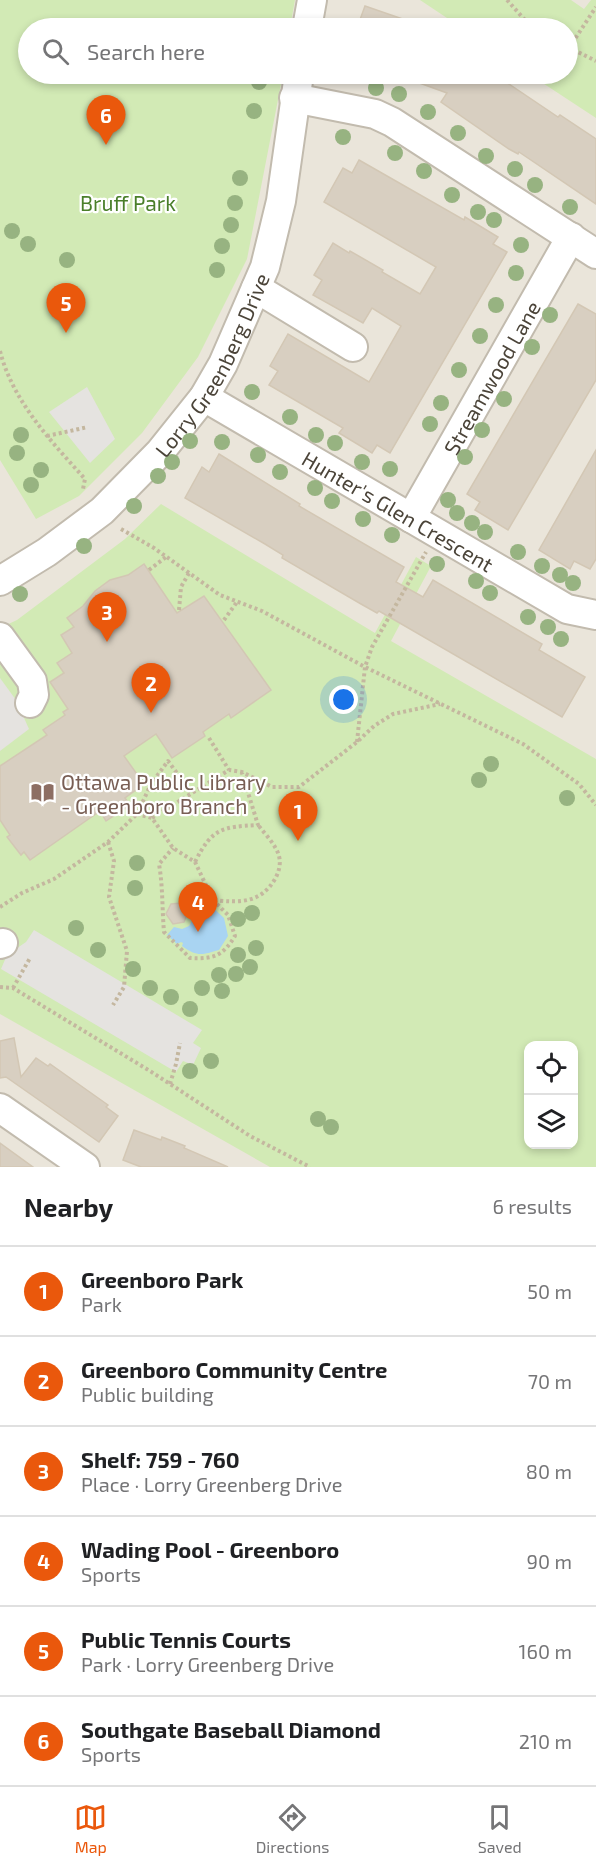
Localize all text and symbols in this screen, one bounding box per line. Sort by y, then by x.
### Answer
search box [18,18,578,84]
icon: search [39,35,72,68]
text: Search here [87,38,205,64]
pin: 6 [86,96,126,145]
park label: Bruff Park [80,190,176,215]
street label: Lorry Greenberg Drive [149,269,274,461]
pin: 5 [46,284,86,333]
street label: Streamwood Lane [438,296,545,458]
street label: Hunter's Glen Crescent [298,445,498,576]
pin: 3 [88,592,126,642]
pin: 2 [132,664,170,713]
your location [329,685,358,714]
place label: Ottawa Public Library - Greenboro Branch [61,769,266,818]
library icon: Ottawa Public Library - Greenboro Branch [30,780,56,806]
pin: 1 [278,792,318,841]
pin: 4 [178,882,218,932]
map controls [524,1041,578,1149]
button: locate [524,1041,578,1095]
button: layers [524,1095,578,1149]
text: Nearby [24,1191,113,1222]
text: 6 results [492,1194,572,1218]
text: Greenboro Park [81,1266,243,1292]
text: 1 [39,1279,48,1303]
text: 50 m [527,1279,572,1303]
text: Park [81,1292,122,1316]
text: Greenboro Community Centre [81,1356,387,1382]
text: 2 [38,1369,49,1393]
text: 70 m [528,1369,572,1393]
text: Public building [81,1382,214,1406]
text: Shelf: 759 - 760 [81,1446,240,1472]
text: 3 [38,1459,49,1483]
text: 80 m [526,1459,572,1483]
text: Place · Lorry Greenberg Drive [81,1472,343,1496]
text: Wading Pool - Greenboro [81,1536,339,1562]
text: 4 [37,1549,50,1573]
text: 90 m [527,1549,572,1573]
text: Sports [81,1562,141,1586]
text: Public Tennis Courts [81,1626,291,1652]
text: 5 [38,1639,49,1663]
text: 160 m [519,1639,572,1663]
text: Park · Lorry Greenberg Drive [81,1652,334,1676]
text: Southgate Baseball Diamond [81,1716,381,1742]
text: 6 [38,1729,49,1753]
text: 210 m [519,1729,572,1753]
text: Sports [81,1742,141,1766]
tab: Map [74,1801,107,1856]
tab: Directions [256,1801,329,1856]
tab: Saved [478,1801,522,1856]

